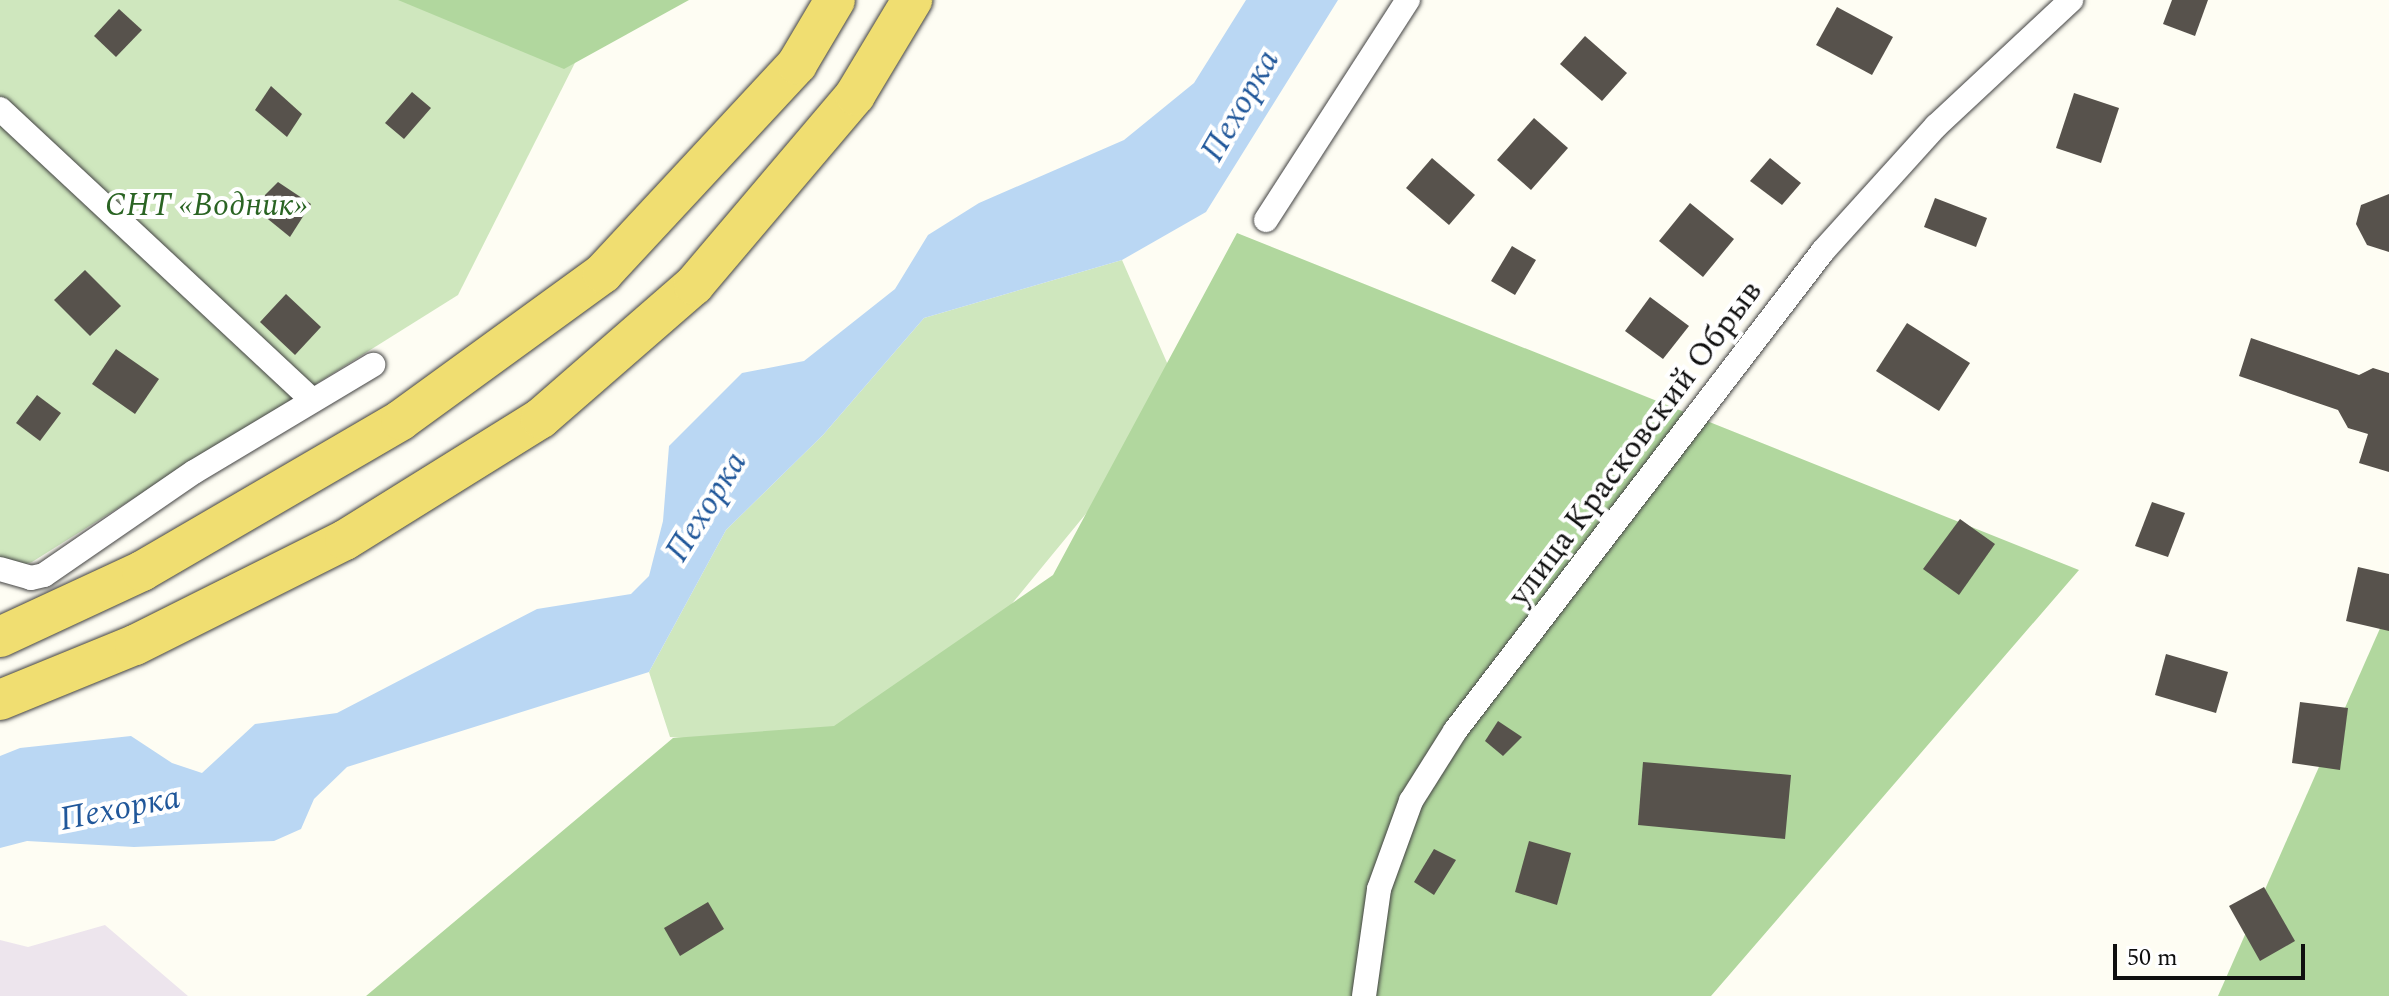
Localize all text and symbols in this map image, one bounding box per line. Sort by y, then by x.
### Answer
water label: Пехорка [1193,43,1289,169]
park label: СНТ «Водник» [105,187,307,225]
street label: улица Красковский Обрыв [1501,274,1771,614]
water label: Пехорка [657,444,757,570]
water label: Пехорка [56,777,184,841]
scale bar [2117,928,2309,978]
text: 50 m [2127,940,2178,976]

